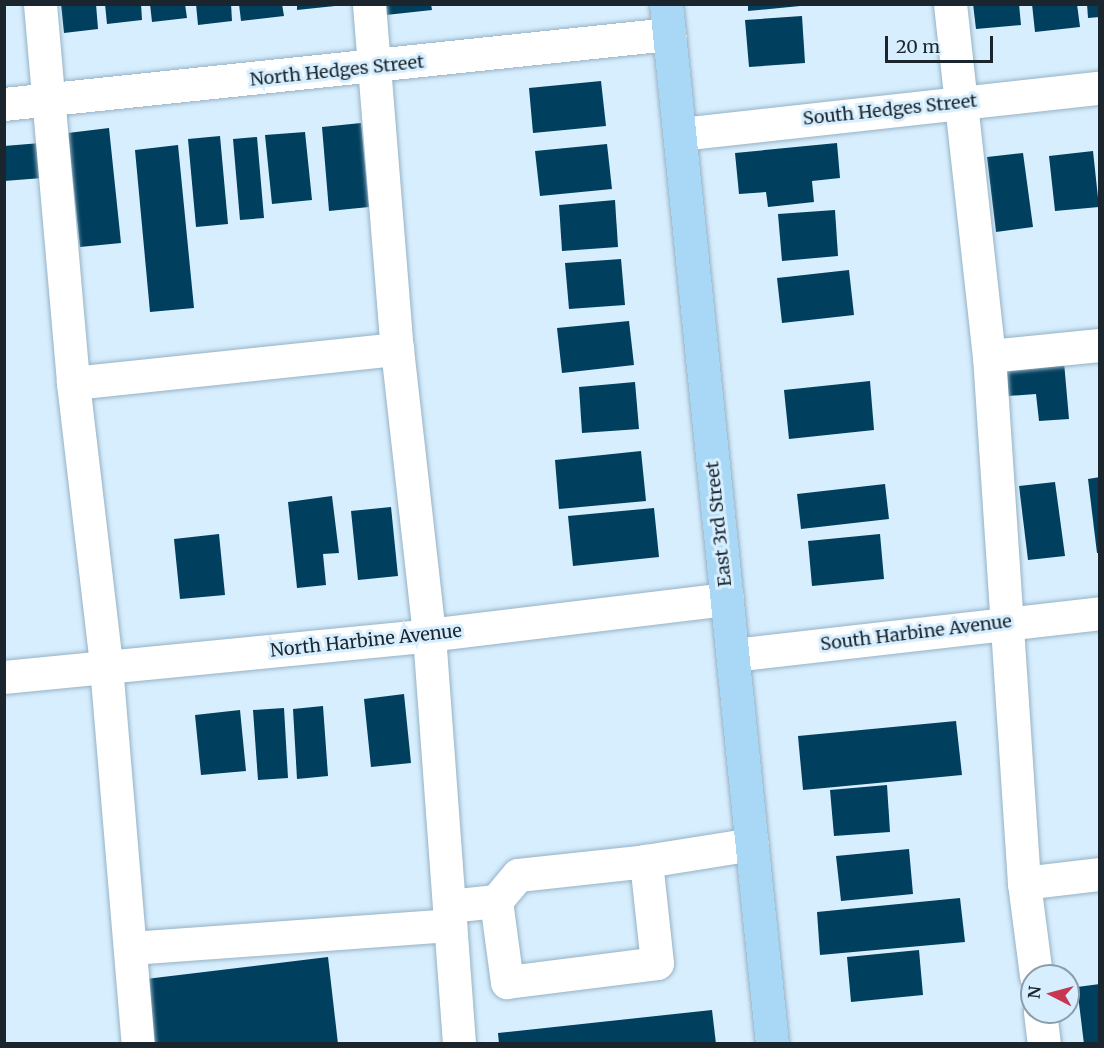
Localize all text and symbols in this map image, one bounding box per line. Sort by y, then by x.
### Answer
scale bar [888,24,996,62]
text: 20 m [896,35,940,58]
street label: North Hedges Street [249,51,425,91]
street label: South Hedges Street [802,90,978,130]
street label: East 3rd Street [702,460,736,588]
street label: South Harbine Avenue [819,611,1013,655]
street label: North Harbine Avenue [269,620,463,662]
north arrow [1020,964,1080,1024]
text: N [1023,985,1045,1000]

